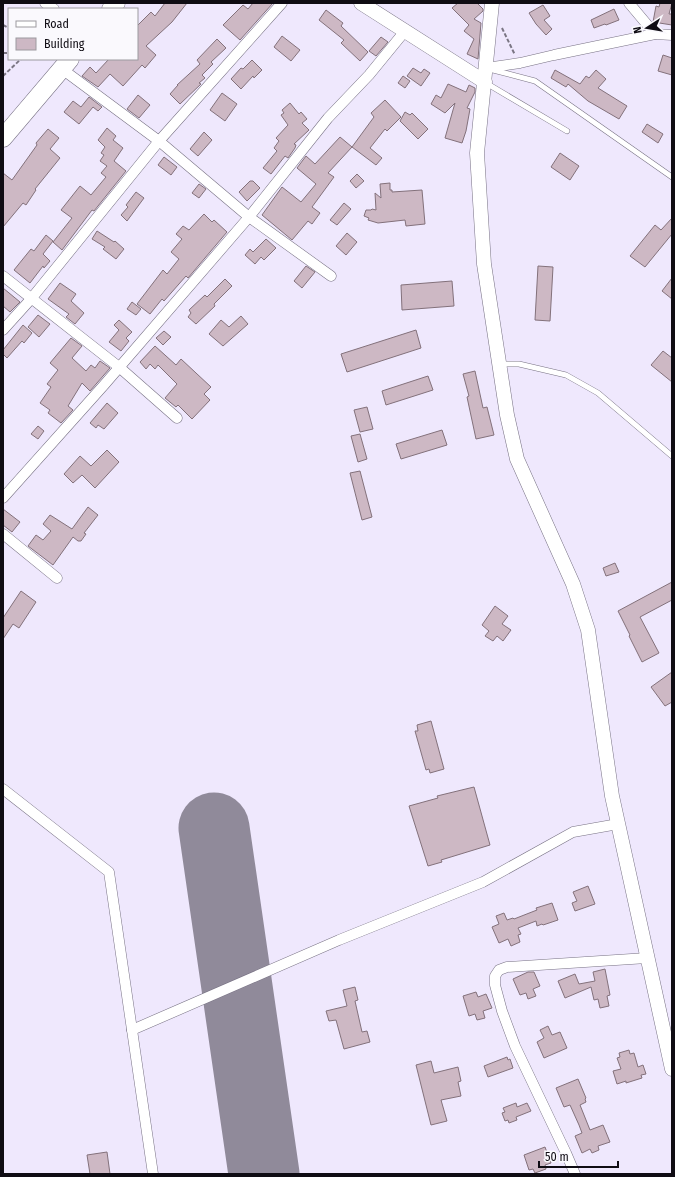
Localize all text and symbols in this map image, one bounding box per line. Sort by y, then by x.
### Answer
legend [8,8,138,60]
north arrow [627,8,667,48]
text: Road [44,17,69,31]
text: N [631,25,645,35]
text: Building [44,37,85,51]
scale bar [539,1143,618,1169]
text: 50 m [545,1150,569,1164]

